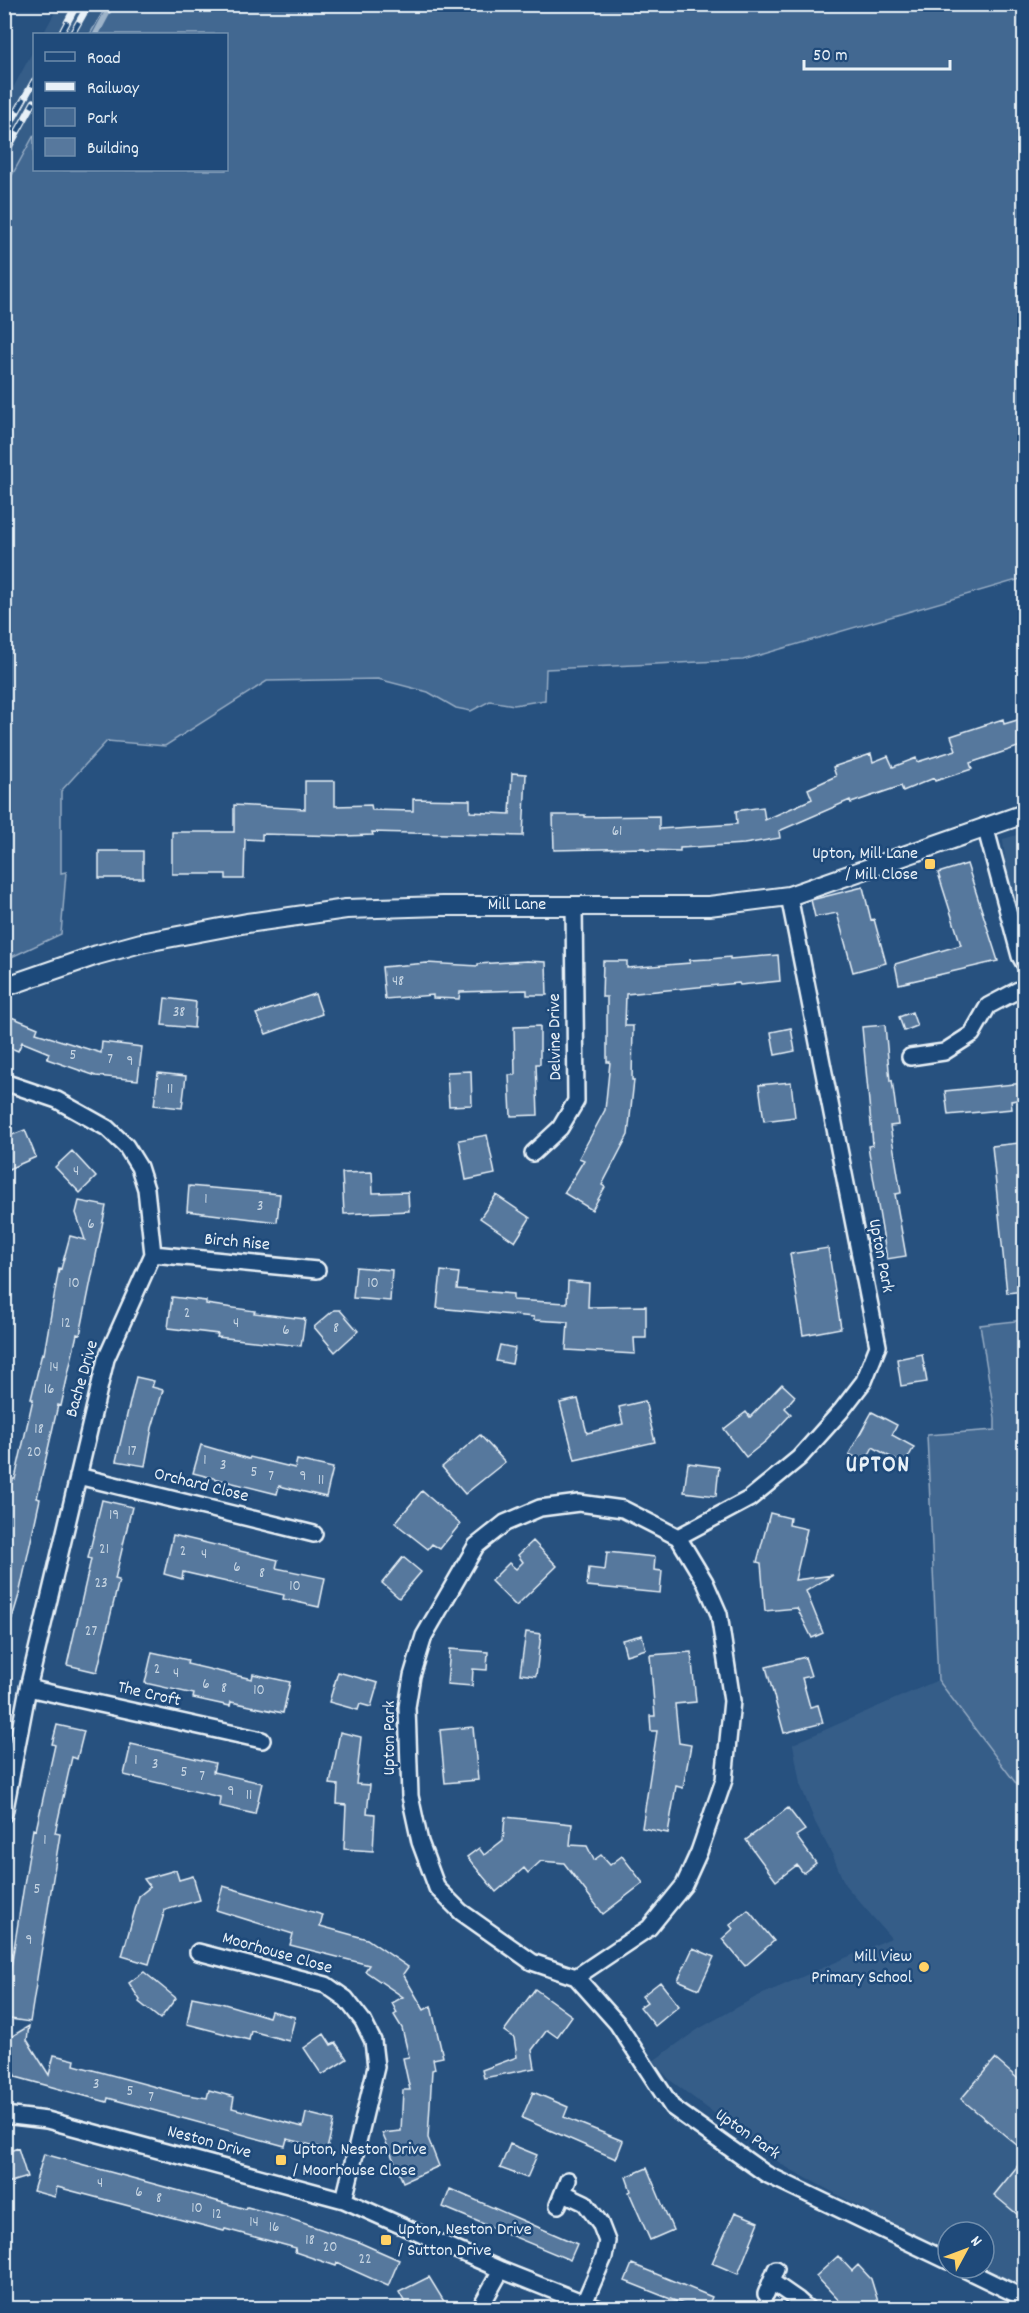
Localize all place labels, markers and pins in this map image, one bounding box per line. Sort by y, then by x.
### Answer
place label: Upton, Mill Lane / Mill Close [812,842,918,888]
marker: Upton, Mill Lane / Mill Close [923,857,937,871]
place label: Mill View Primary School [811,1945,913,1991]
marker: Mill View Primary School [917,1960,931,1974]
place label: Upton, Neston Drive / Moorhouse Close [293,2138,427,2184]
marker: Upton, Neston Drive / Moorhouse Close [274,2153,288,2167]
place label: Upton, Neston Drive / Sutton Drive [398,2218,532,2264]
marker: Upton, Neston Drive / Sutton Drive [379,2233,393,2247]

